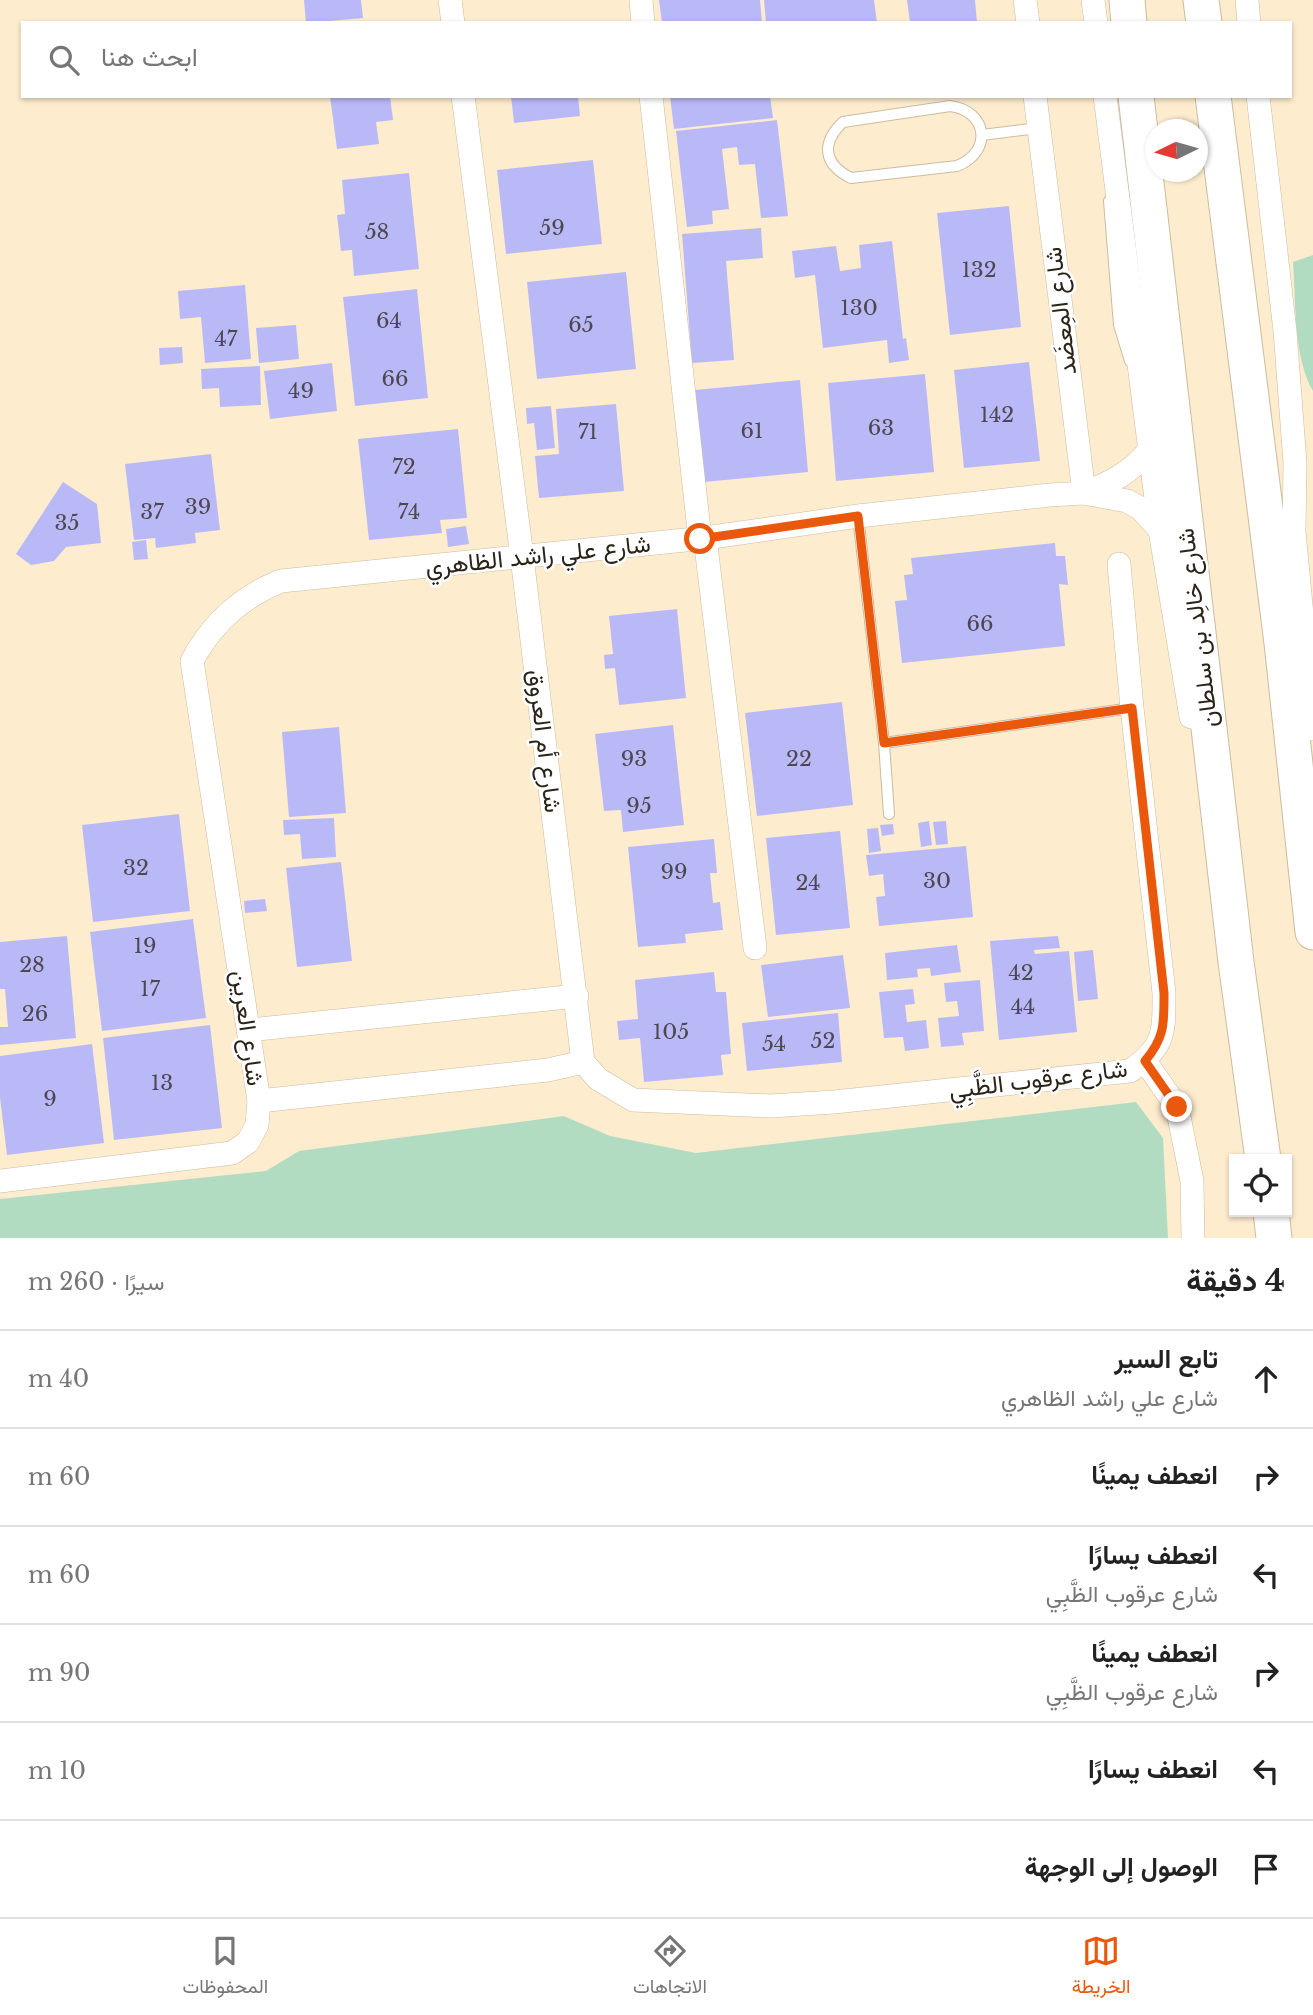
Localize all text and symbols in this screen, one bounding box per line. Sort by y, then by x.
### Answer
search box [21,21,1292,98]
icon: search [45,41,83,79]
text: ابحث هنا [101,41,198,73]
north arrow [1145,119,1208,182]
house number: 59 [539,215,565,241]
house number: 58 [365,219,389,245]
street label: شارع المِعضَد [1038,245,1084,377]
house number: 132 [961,257,997,283]
house number: 130 [840,295,878,321]
house number: 64 [376,308,402,334]
house number: 65 [568,312,594,338]
house number: 47 [215,326,238,352]
house number: 66 [381,366,409,392]
house number: 49 [288,378,314,404]
house number: 142 [980,402,1014,428]
house number: 63 [868,415,894,441]
house number: 61 [741,418,763,444]
house number: 71 [578,419,598,445]
house number: 72 [392,454,416,480]
house number: 39 [185,494,211,520]
house number: 37 [140,499,164,525]
house number: 74 [398,499,420,525]
house number: 35 [55,510,79,536]
route start [684,523,715,554]
street label: شارع خالِد بن سلطان [1170,526,1226,729]
street label: شارع علي راشد الظاهري [424,529,653,586]
house number: 66 [966,611,994,637]
street label: شارع أم العروق [520,668,568,815]
house number: 93 [621,746,647,772]
house number: 22 [786,746,812,772]
house number: 95 [626,793,652,819]
house number: 32 [123,855,149,881]
house number: 99 [660,859,688,885]
house number: 30 [923,868,951,894]
house number: 24 [795,870,821,896]
house number: 19 [134,933,156,959]
house number: 28 [19,952,45,978]
house number: 42 [1008,960,1034,986]
street label: شارع العرين [224,968,270,1088]
house number: 17 [140,976,160,1002]
house number: 44 [1011,994,1035,1020]
house number: 26 [22,1001,48,1027]
house number: 105 [653,1019,689,1045]
house number: 52 [811,1028,835,1054]
house number: 54 [762,1031,786,1057]
street label: شارع عرقوب الظَّبِي [947,1051,1130,1109]
house number: 13 [151,1070,173,1096]
house number: 9 [43,1086,57,1112]
route end [1161,1091,1192,1122]
map controls [1229,1154,1292,1217]
button: locate [1229,1154,1292,1217]
text: 4 دقيقة [1186,1262,1285,1299]
text: سيرًا · 260 m [28,1268,164,1296]
text: تابع السير [1114,1343,1218,1375]
icon: ahead [1247,1360,1285,1398]
text: 40 m [28,1365,89,1393]
text: شارع علي راشد الظاهري [1001,1384,1218,1412]
icon: right [1247,1458,1285,1496]
text: انعطف يمينًا [1091,1459,1218,1491]
text: 60 m [28,1463,91,1491]
text: انعطف يسارًا [1088,1539,1218,1571]
icon: left [1247,1556,1285,1594]
text: 60 m [28,1561,91,1589]
text: شارع عرقوب الظَّبِي [1046,1580,1218,1608]
text: انعطف يمينًا [1091,1637,1218,1669]
icon: right [1247,1654,1285,1692]
text: 90 m [28,1659,91,1687]
text: شارع عرقوب الظَّبِي [1046,1678,1218,1706]
icon: left [1247,1752,1285,1790]
text: انعطف يسارًا [1088,1753,1218,1785]
text: 10 m [28,1757,86,1785]
icon: arrive [1247,1850,1285,1888]
text: الوصول إلى الوجهة [1024,1851,1218,1883]
tab: المحفوظات [183,1932,268,2003]
tab: الاتجاهات [633,1932,707,2003]
tab: الخريطة [1072,1932,1131,2003]

